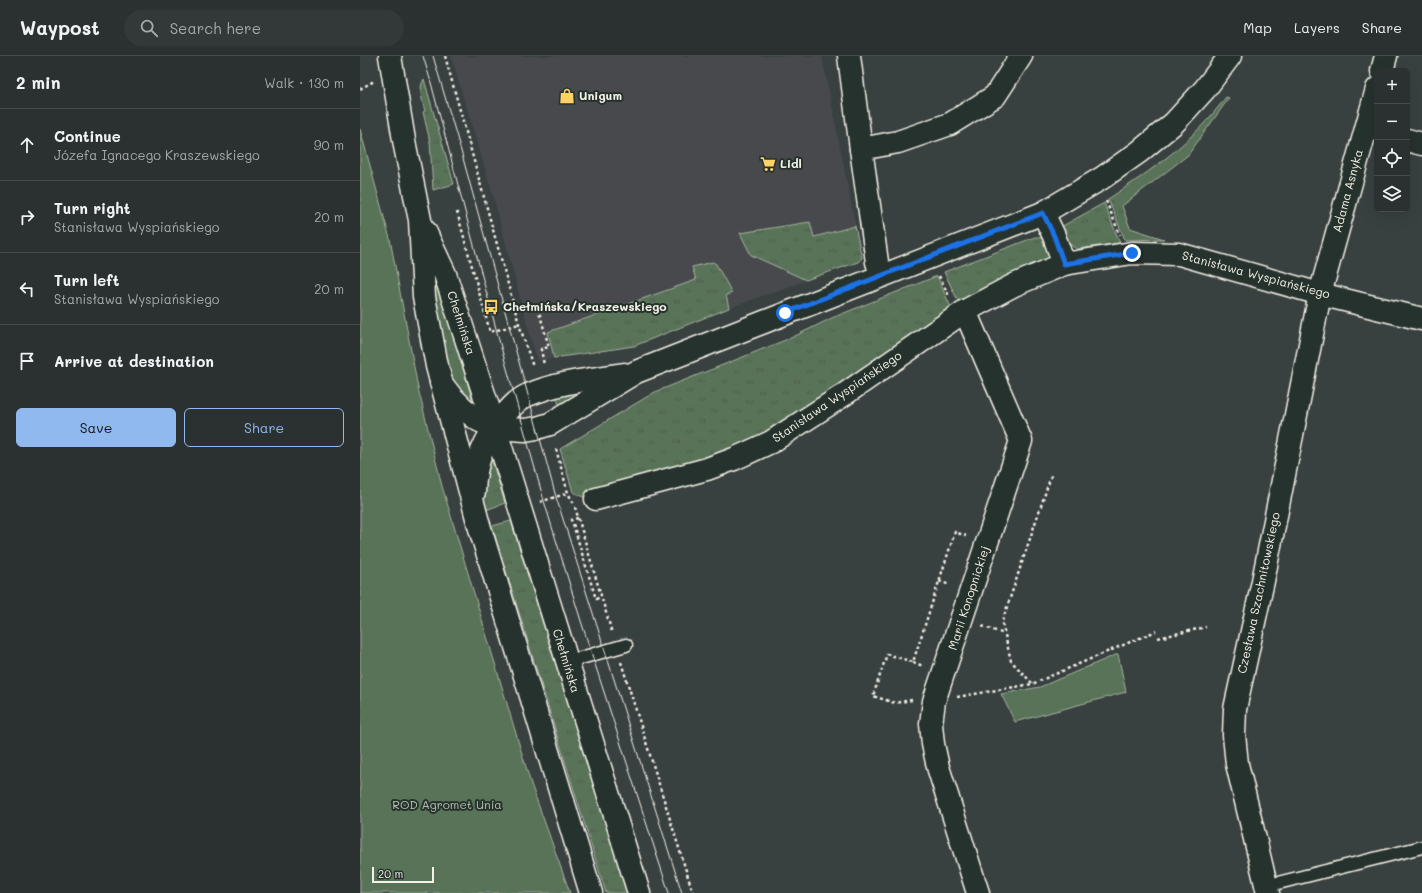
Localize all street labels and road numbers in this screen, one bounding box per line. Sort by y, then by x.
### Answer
street label: Adama Asnyka [1328,148,1366,234]
street label: Stanisława Wyspiańskiego [1180,247,1332,302]
street label: Chełmińska [444,289,480,357]
street label: Stanisława Wyspiańskiego [769,347,904,446]
street label: Czesława Szachnitowskiego [1233,511,1283,675]
street label: Marii Konopnickiej [944,544,992,652]
street label: Chełmińska [550,627,584,695]

